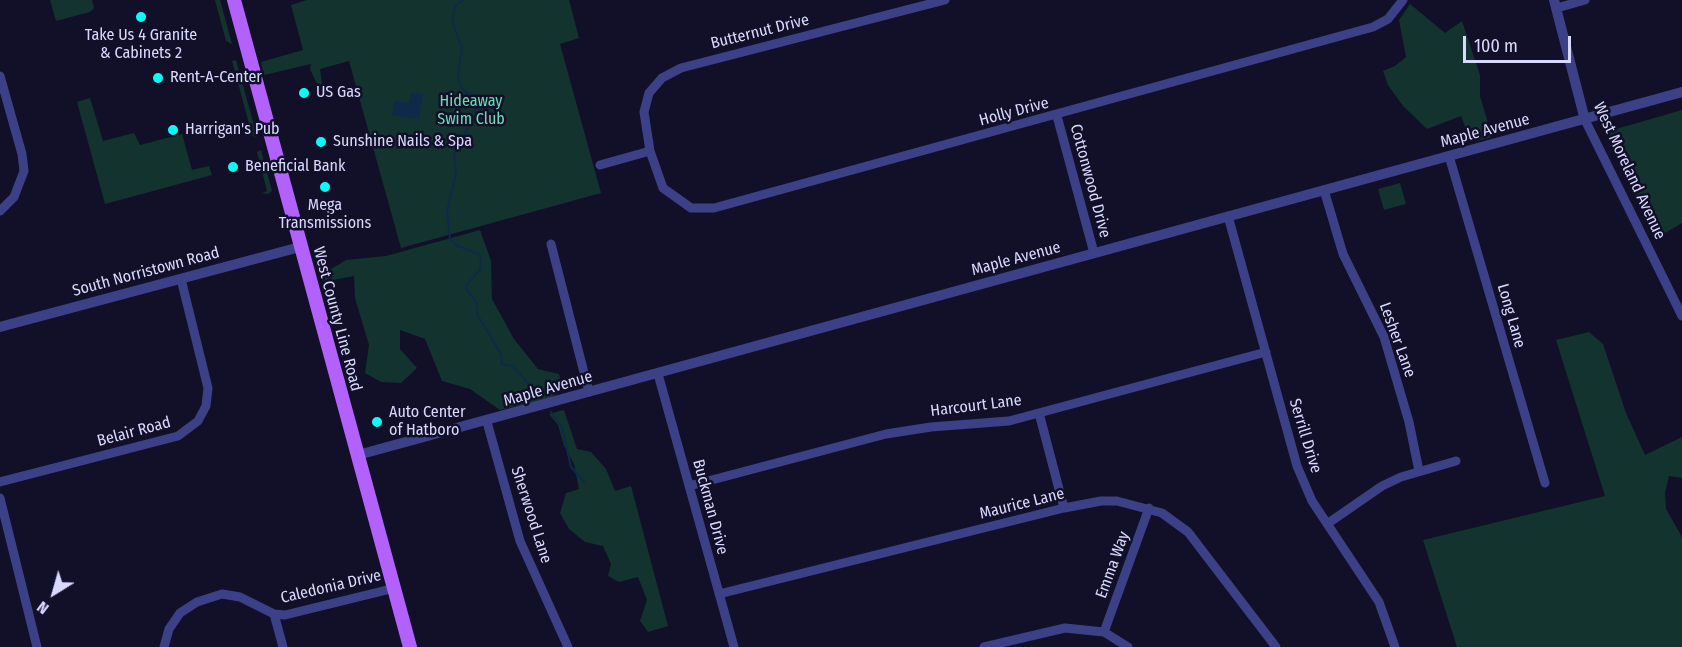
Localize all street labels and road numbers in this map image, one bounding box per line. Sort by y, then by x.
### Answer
street label: Butternut Drive [709,11,811,53]
street label: Holly Drive [977,94,1051,130]
street label: West Moreland Avenue [1589,99,1669,243]
street label: Maple Avenue [1438,110,1532,152]
street label: Cottonwood Drive [1066,122,1114,240]
street label: Maple Avenue [969,238,1063,280]
street label: South Norristown Road [70,243,222,301]
street label: West County Line Road [308,245,366,393]
street label: Long Lane [1493,282,1529,350]
street label: Lesher Lane [1375,300,1419,380]
street label: Maple Avenue [501,367,595,411]
street label: Harcourt Lane [929,391,1023,421]
street label: Serrill Drive [1285,396,1325,476]
street label: Belair Road [95,413,173,451]
street label: Buckman Drive [688,457,732,557]
street label: Sherwood Lane [506,464,556,566]
street label: Maurice Lane [978,484,1066,524]
street label: Emma Way [1092,529,1134,601]
street label: Caledonia Drive [279,566,383,608]

